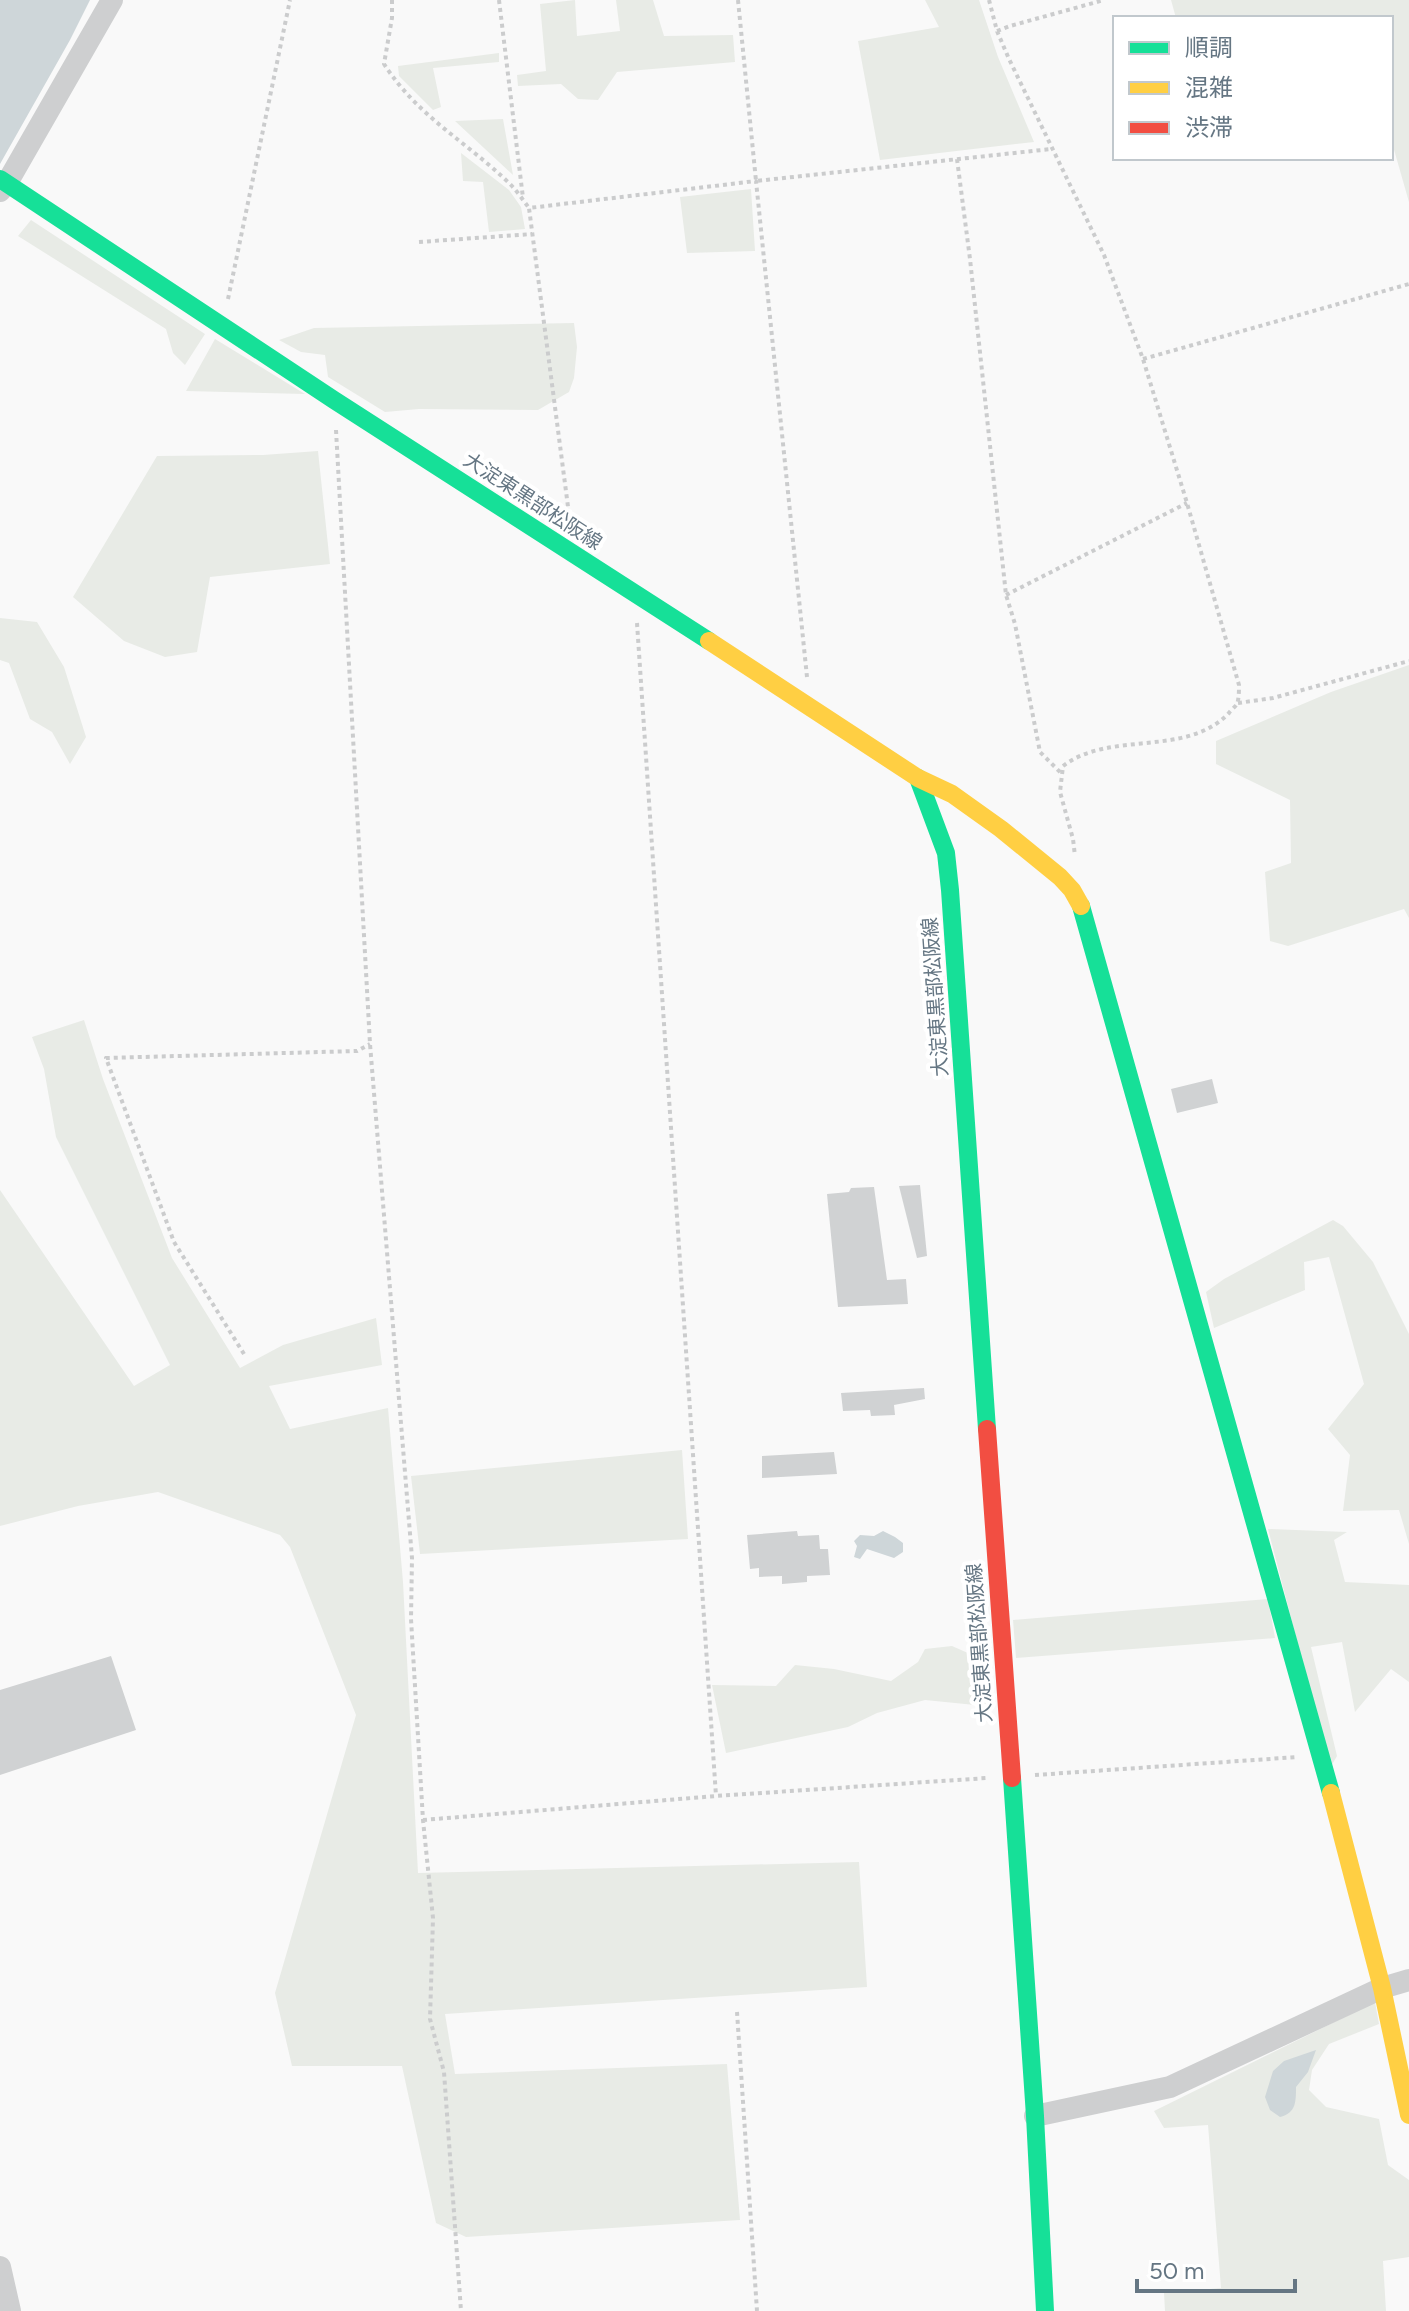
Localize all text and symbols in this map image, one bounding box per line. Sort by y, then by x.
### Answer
legend [1113,16,1393,160]
text: 順調 [1185,33,1233,62]
text: 混雑 [1185,73,1233,102]
text: 渋滞 [1185,113,1233,142]
street label: 大淀東黒部松阪線 [459,447,607,555]
street label: 大淀東黒部松阪線 [917,916,953,1078]
street label: 大淀東黒部松阪線 [961,1562,997,1724]
scale bar [1137,2243,1295,2293]
text: 50 m [1149,2256,1205,2285]

